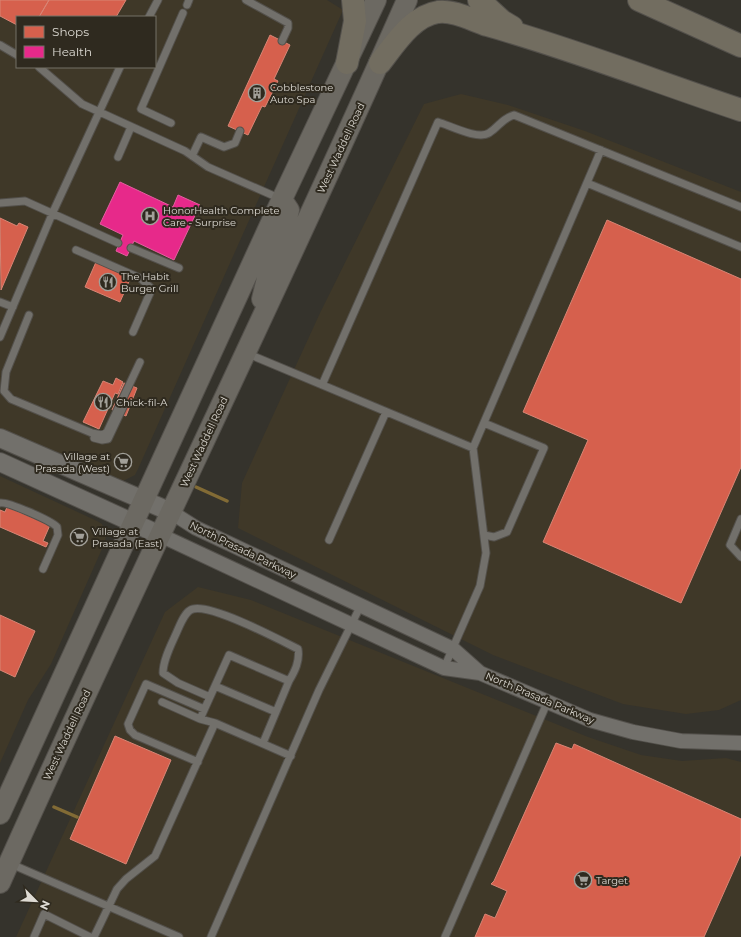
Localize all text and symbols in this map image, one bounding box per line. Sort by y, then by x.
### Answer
legend [16,16,156,68]
text: Shops [52,24,89,39]
text: Health [52,44,92,59]
place label: Cobblestone Auto Spa [270,81,333,106]
building icon: Cobblestone Auto Spa [247,83,267,103]
street label: West Waddell Road [314,101,368,195]
place label: HonorHealth Complete Care - Surprise [163,204,279,229]
hospital icon: HonorHealth Complete Care - Surprise [140,206,160,226]
place label: The Habit Burger Grill [121,270,178,295]
restaurant icon: The Habit Burger Grill [98,272,118,292]
restaurant icon: Chick-fil-A [93,392,113,412]
street label: West Waddell Road [177,395,231,489]
place label: Chick-fil-A [116,396,168,409]
place label: Village at Prasada (West) [35,450,110,475]
supermarket icon: Village at Prasada (West) [113,452,133,472]
street label: North Prasada Parkway [188,519,299,582]
place label: Village at Prasada (East) [92,525,163,550]
supermarket icon: Village at Prasada (East) [69,527,89,547]
street label: North Prasada Parkway [484,669,597,727]
street label: West Waddell Road [40,688,94,782]
supermarket icon: Target [573,870,593,890]
place label: Target [596,874,628,887]
north arrow [16,881,56,921]
text: N [37,898,53,912]

